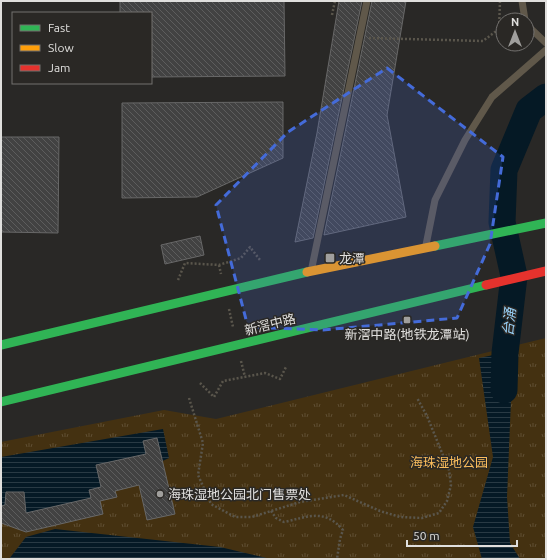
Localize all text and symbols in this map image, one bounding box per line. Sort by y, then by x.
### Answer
legend [12,12,152,84]
north arrow [495,12,535,52]
text: N [511,16,519,28]
text: Fast [48,21,70,34]
text: Slow [48,41,74,54]
text: Jam [48,61,70,74]
place label: 龙潭 [339,251,365,265]
marker: 龙潭 [324,252,336,264]
water label: 台涌 [500,305,519,337]
street label: 新滘中路 [243,311,297,337]
marker: 新滘中路(地铁龙潭站) [402,315,412,325]
place label: 新滘中路(地铁龙潭站) [344,327,470,342]
park label: 海珠湿地公园 [410,455,488,469]
place label: 海珠湿地公园北门售票处 [168,487,311,501]
marker: 海珠湿地公园北门售票处 [155,489,165,499]
scale bar [407,522,517,548]
text: 50 m [413,529,440,542]

